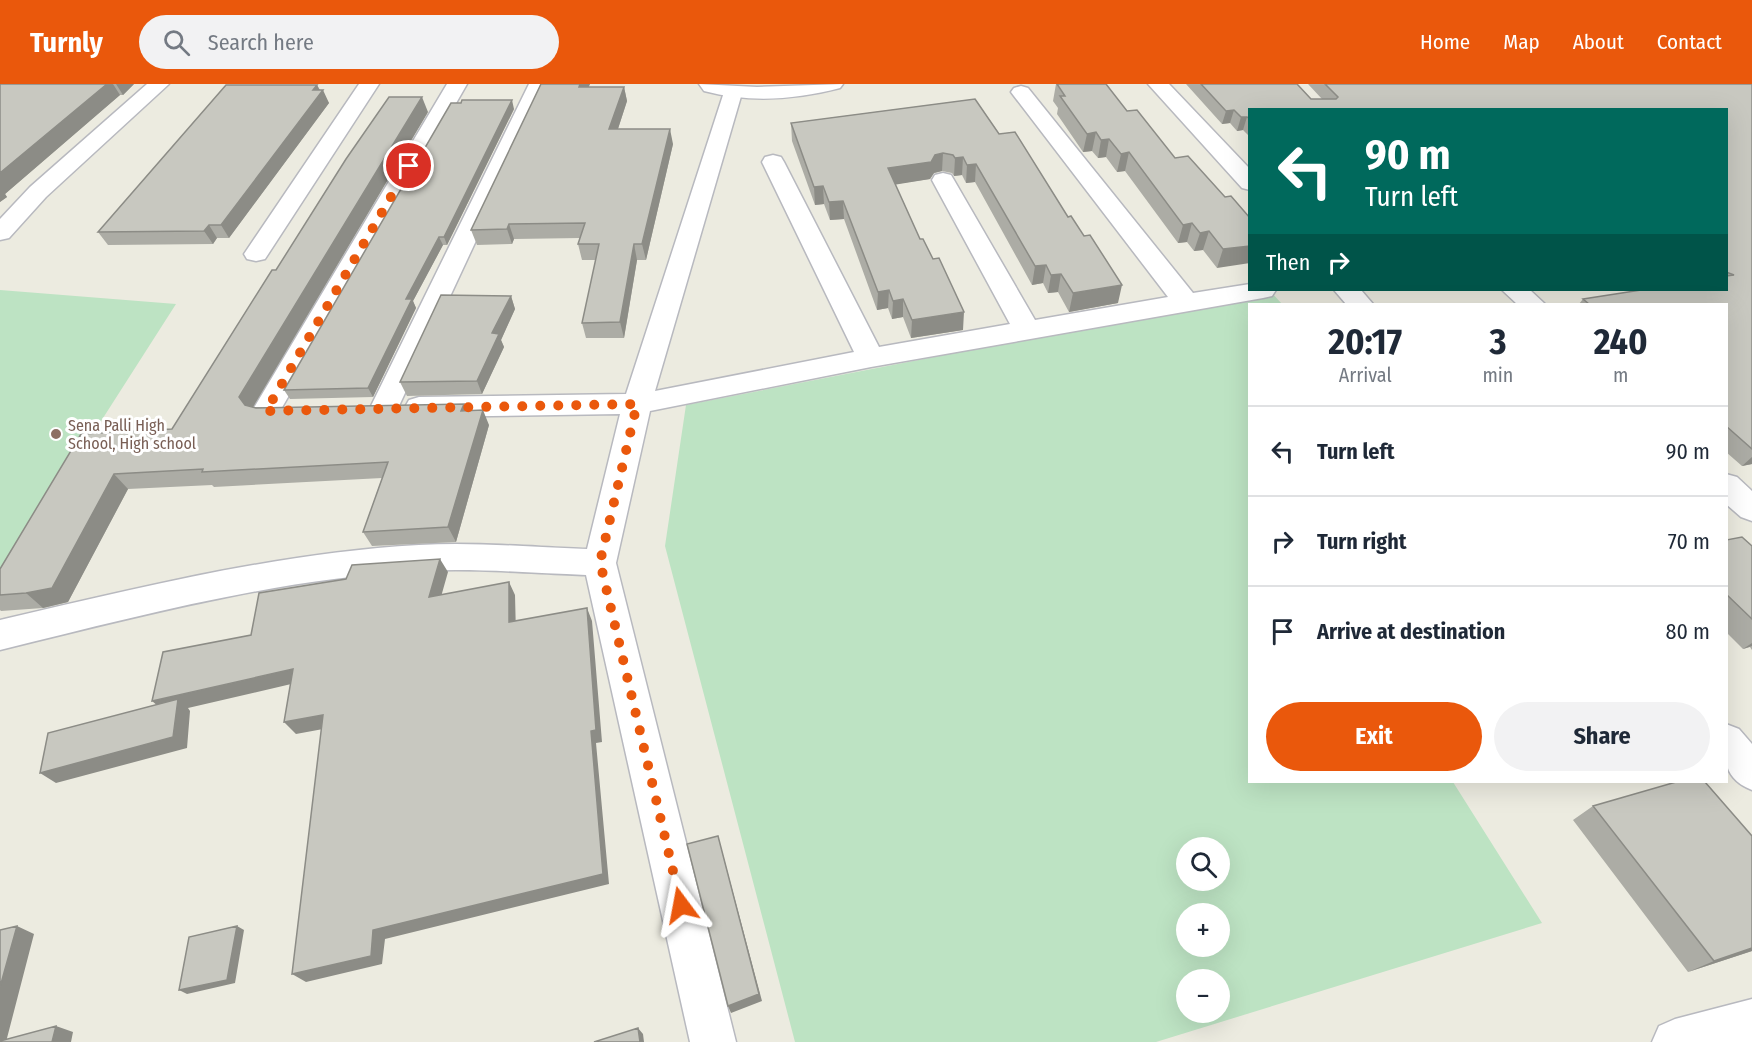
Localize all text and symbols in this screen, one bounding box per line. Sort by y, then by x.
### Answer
search box [139,15,559,69]
text: Turnly [30,26,103,59]
icon: search [160,26,193,59]
text: Search here [208,29,314,56]
text: Home [1420,29,1470,55]
text: Map [1503,29,1540,55]
text: About [1573,29,1624,55]
text: Contact [1657,29,1722,55]
text: 90 m [1365,130,1450,180]
icon: left [1266,132,1344,210]
pin [383,140,434,191]
icon: arrive [392,149,425,182]
text: Turn left [1365,181,1458,213]
icon: right [1322,246,1355,279]
text: Then [1266,249,1310,276]
text: 20:17 [1328,320,1402,364]
text: 3 [1489,320,1506,364]
text: 240 [1594,320,1648,364]
text: Arrival [1339,363,1392,387]
text: min [1482,363,1513,387]
text: m [1613,363,1628,387]
place label: Sena Palli High School, High school [68,416,196,453]
marker: Sena Palli High School, High school [49,427,63,441]
icon: left [1266,435,1299,468]
text: Turn left [1317,438,1395,465]
text: 90 m [1666,438,1710,465]
icon: right [1266,525,1299,558]
text: Turn right [1317,528,1406,555]
text: 70 m [1668,528,1710,555]
icon: arrive [1266,615,1299,648]
text: Arrive at destination [1317,618,1505,645]
text: 80 m [1665,618,1710,645]
button: Exit [1266,702,1482,771]
button: Share [1494,702,1710,771]
map controls [1176,837,1230,1023]
button: search [1176,837,1230,891]
position arrow [649,873,713,937]
button: + [1176,903,1230,957]
button: − [1176,969,1230,1023]

